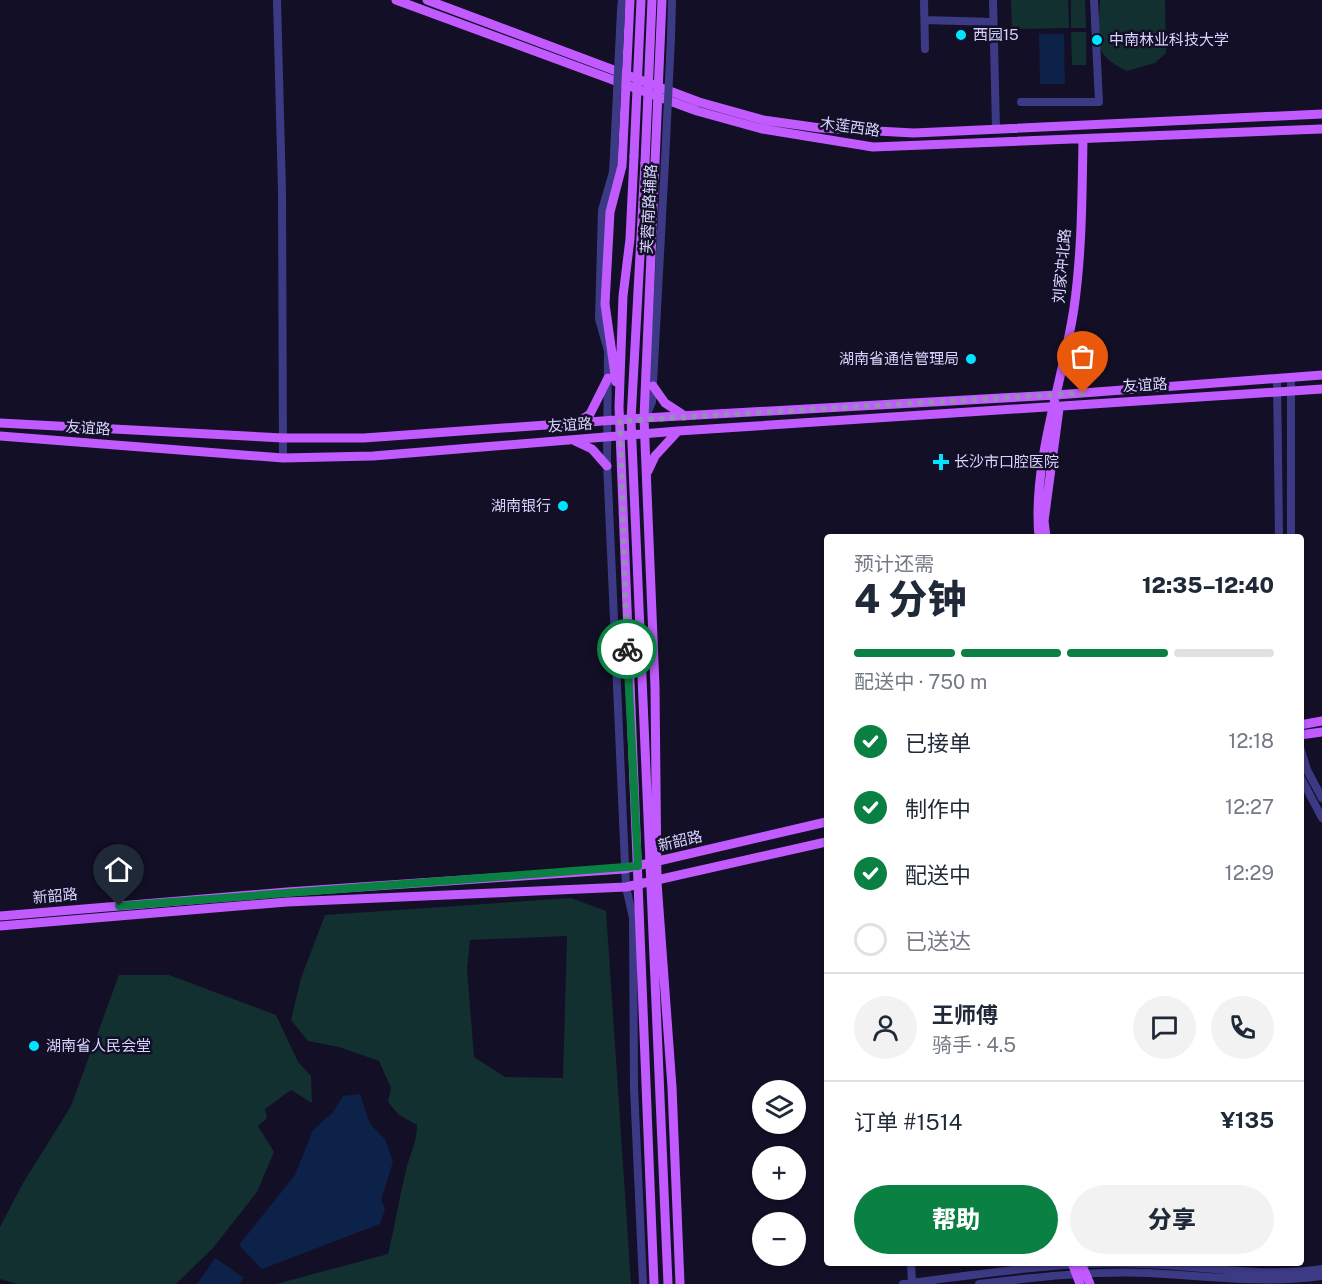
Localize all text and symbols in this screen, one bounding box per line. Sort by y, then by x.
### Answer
place label: 西园15 [973,26,1019,43]
marker: 西园15 [954,28,968,42]
place label: 中南林业科技大学 [1109,31,1229,48]
marker: 中南林业科技大学 [1090,33,1104,47]
street label: 木莲西路 [819,114,881,139]
street label: 芙蓉南路辅路 [638,164,659,254]
street label: 刘家冲北路 [1050,228,1073,304]
pin [1057,331,1108,393]
icon: bag [1066,340,1099,373]
place label: 湖南省通信管理局 [839,350,959,367]
marker: 湖南省通信管理局 [964,352,978,366]
street label: 友谊路 [1122,375,1168,394]
street label: 友谊路 [547,414,593,435]
street label: 友谊路 [65,417,111,438]
marker: 长沙市口腔医院 [932,453,950,471]
place label: 长沙市口腔医院 [954,453,1059,470]
place label: 湖南银行 [491,497,551,514]
marker: 湖南银行 [556,499,570,513]
text: 预计还需 [854,552,934,576]
text: 12:35–12:40 [1142,572,1274,598]
text: 4 分钟 [854,576,967,622]
courier [597,619,657,679]
icon: bike [611,633,644,666]
text: 配送中 · 750 m [854,670,987,694]
icon: check [854,725,887,758]
text: 12:18 [1228,729,1274,753]
text: 已接单 [905,730,971,756]
icon: check [854,791,887,824]
text: 12:27 [1225,795,1274,819]
text: 制作中 [905,796,971,822]
street label: 新韶路 [656,827,704,854]
pin [93,844,144,906]
icon: home [102,853,135,886]
icon: check [854,857,887,890]
text: 12:29 [1225,861,1274,885]
text: 配送中 [905,862,971,888]
street label: 新韶路 [32,885,78,906]
text: 已送达 [905,928,971,954]
button: person [854,996,917,1059]
button: chat [1133,996,1196,1059]
button: phone [1211,996,1274,1059]
text: 王师傅 [932,1002,998,1028]
text: 骑手 · 4.5 [932,1033,1016,1057]
place label: 湖南省人民会堂 [46,1037,151,1054]
marker: 湖南省人民会堂 [27,1039,41,1053]
map controls [752,1080,806,1266]
button: layers [752,1080,806,1134]
text: ¥135 [1221,1107,1274,1133]
text: 订单 #1514 [854,1109,962,1135]
button: + [752,1146,806,1200]
button: 帮助 [854,1185,1058,1254]
button: 分享 [1070,1185,1274,1254]
button: − [752,1212,806,1266]

